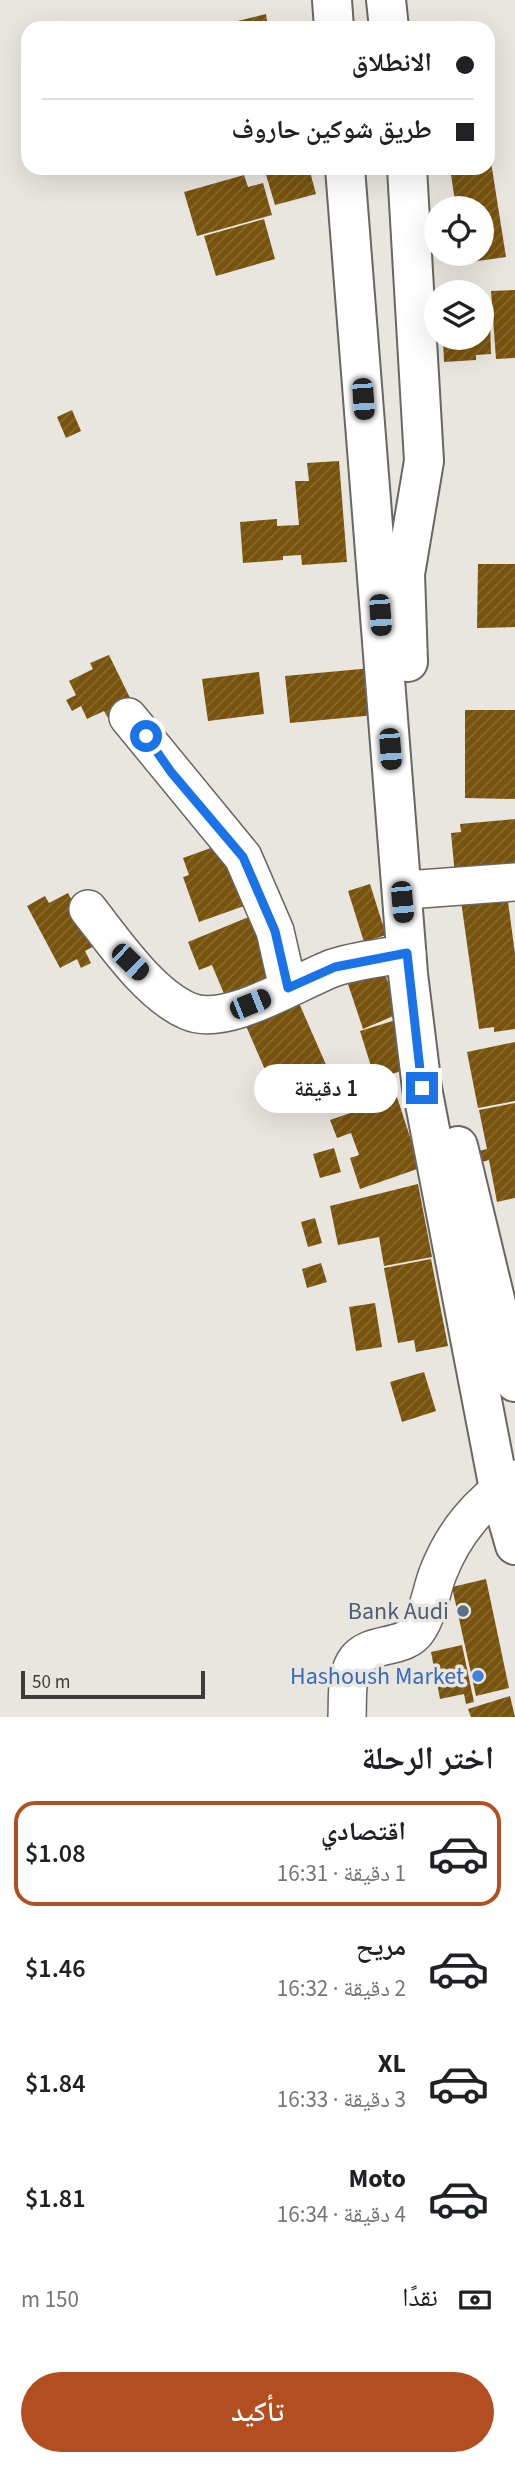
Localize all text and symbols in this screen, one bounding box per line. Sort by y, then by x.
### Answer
text: الانطلاق [352,44,432,81]
text: طريق شوكين حاروف [231,111,432,148]
map controls [424,196,494,350]
button: locate [424,196,494,266]
button: layers [424,280,494,350]
car [352,377,375,421]
car [369,593,392,637]
route start [130,720,162,752]
car [379,727,402,771]
car [390,880,415,924]
car [108,940,153,984]
car [227,986,274,1022]
callout: 1 دقيقة [254,1064,398,1112]
text: 1 دقيقة [294,1072,358,1105]
route end [406,1072,438,1104]
place label: Bank Audi [348,1594,449,1629]
marker: Bank Audi [455,1603,471,1619]
place label: Hashoush Market [290,1659,464,1694]
scale bar [21,1668,205,1700]
marker: Hashoush Market [470,1668,486,1684]
text: 50 m [32,1669,70,1696]
text: اختر الرحلة [361,1736,494,1782]
text: اقتصادي [321,1813,406,1850]
icon: car [427,1822,490,1885]
text: $1.08 [25,1835,86,1872]
text: 1 دقيقة · 16:31 [277,1857,406,1890]
text: مريح [356,1928,406,1965]
icon: car [427,1937,490,2000]
text: $1.46 [25,1950,86,1987]
text: 2 دقيقة · 16:32 [277,1972,406,2005]
text: XL [378,2045,406,2082]
icon: car [427,2052,490,2115]
text: $1.84 [25,2065,86,2102]
text: 3 دقيقة · 16:33 [277,2083,406,2116]
text: Moto [349,2160,406,2197]
icon: car [427,2167,490,2230]
text: $1.81 [25,2180,86,2217]
text: 4 دقيقة · 16:34 [277,2198,406,2231]
text: نقدًا [402,2279,438,2316]
icon: cash [456,2281,494,2319]
text: 150 m [21,2283,79,2316]
button: تأكيد [21,2372,494,2452]

